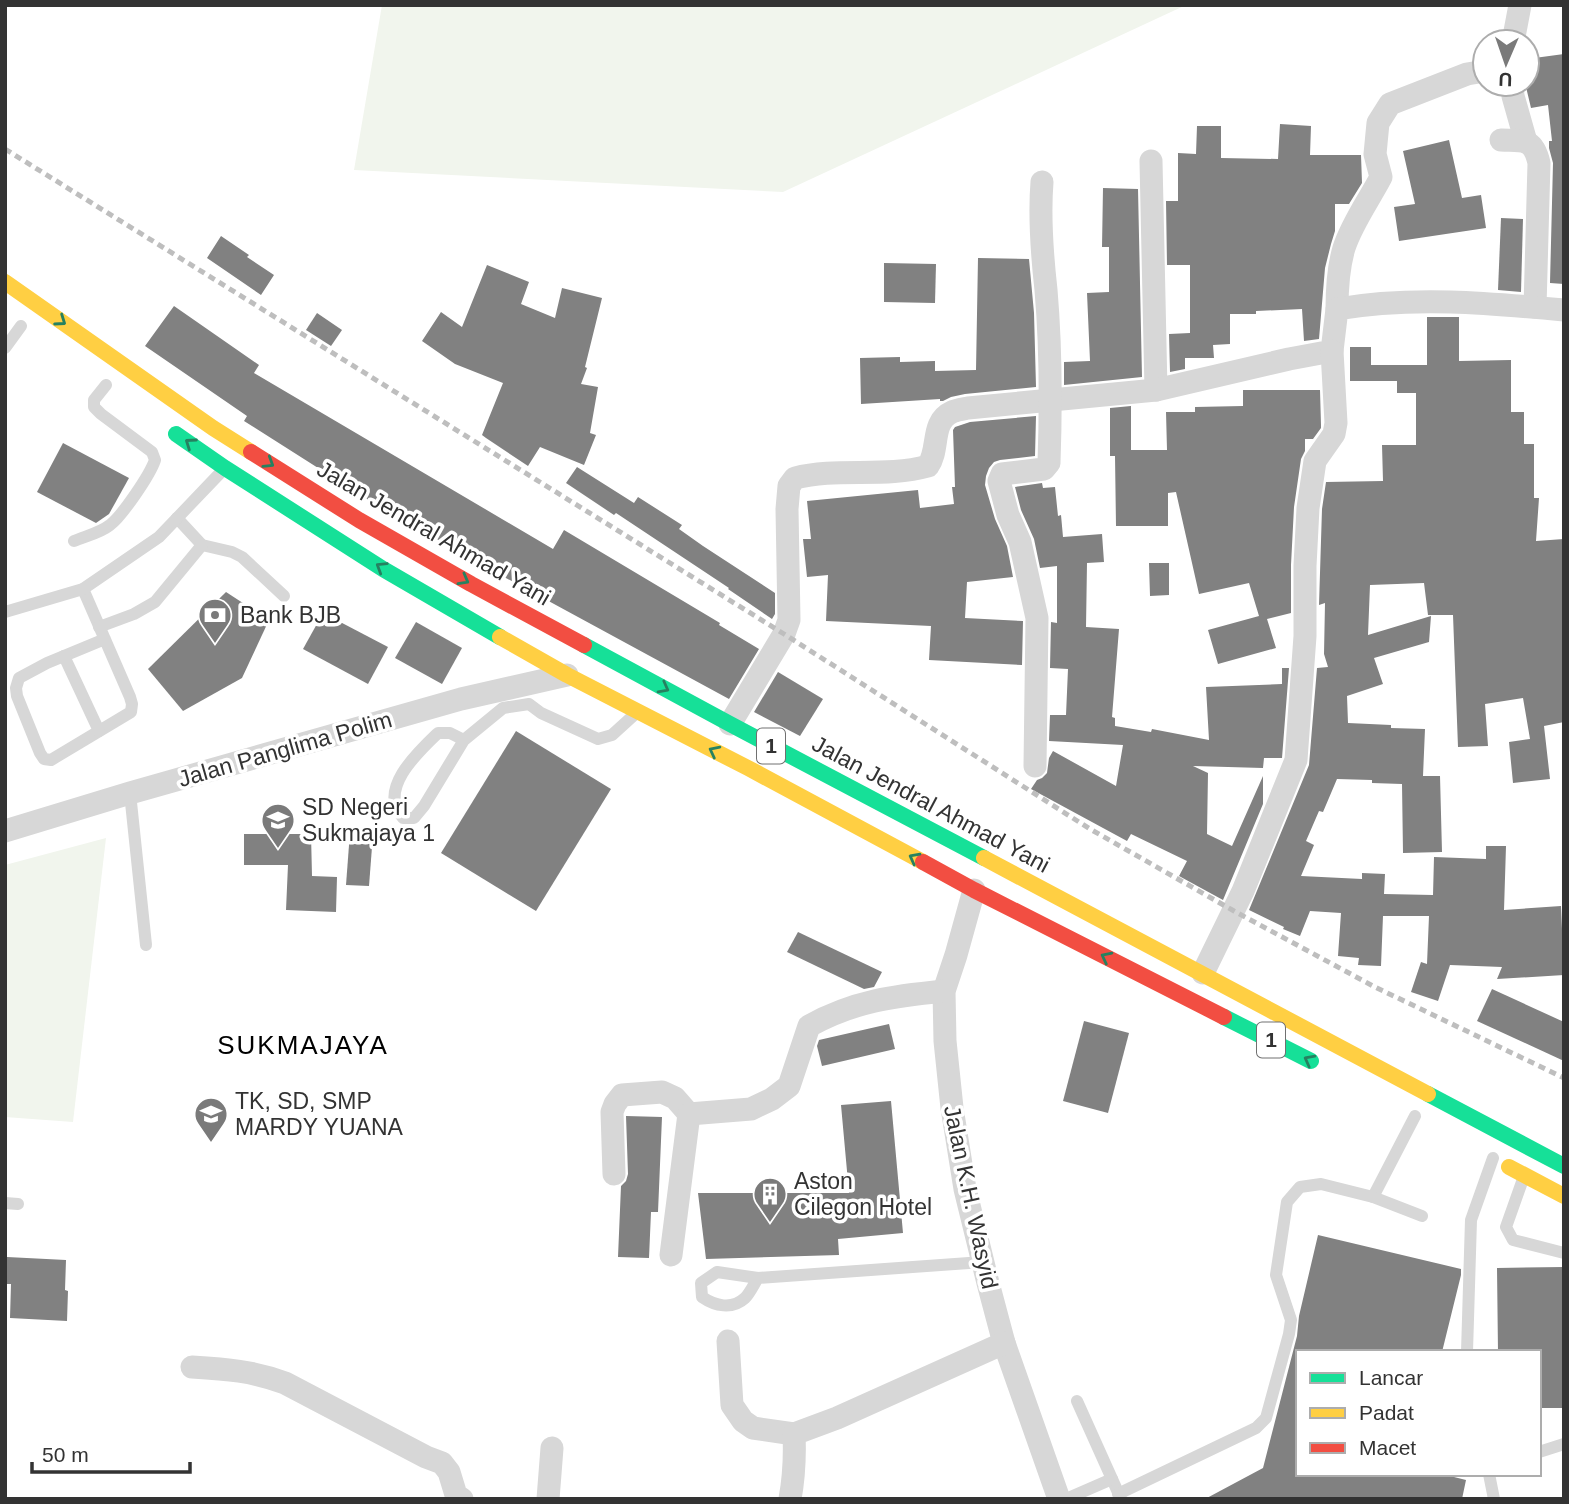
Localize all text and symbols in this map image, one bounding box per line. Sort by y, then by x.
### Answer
north arrow [1471,28,1541,98]
text: U [1498,69,1513,90]
one-way arrow [53,313,66,325]
one-way arrow [185,439,198,451]
one-way arrow [261,455,274,468]
street label: Jalan Jendral Ahmad Yani [313,455,555,611]
one-way arrow [375,563,388,576]
one-way arrow [457,572,469,585]
bank icon: Bank BJB [196,596,234,645]
place label: Bank BJB [240,602,341,628]
one-way arrow [657,680,669,694]
street label: Jalan Panglima Polim [175,706,395,792]
road number: 1 [757,728,785,764]
street label: Jalan Jendral Ahmad Yani [808,730,1054,878]
one-way arrow [708,745,721,759]
place label: SD Negeri Sukmajaya 1 [302,794,435,846]
school or university icon: SD Negeri Sukmajaya 1 [259,801,297,850]
one-way arrow [909,852,921,866]
one-way arrow [1101,951,1114,965]
road number: 1 [1257,1023,1285,1058]
district label: SUKMAJAYA [217,1030,389,1060]
one-way arrow [1304,1055,1317,1068]
place label: TK, SD, SMP MARDY YUANA [235,1088,404,1140]
school or university icon: TK, SD, SMP MARDY YUANA [192,1095,230,1144]
street label: Jalan K.H. Wasyid [939,1103,1003,1291]
place label: Aston Cilegon Hotel [794,1168,932,1220]
building icon: Aston Cilegon Hotel [751,1175,789,1224]
legend [1296,1350,1541,1476]
text: Lancar [1359,1366,1423,1389]
text: Padat [1359,1401,1414,1424]
scale bar [32,1430,189,1474]
text: Macet [1359,1436,1416,1459]
text: 50 m [42,1443,89,1466]

